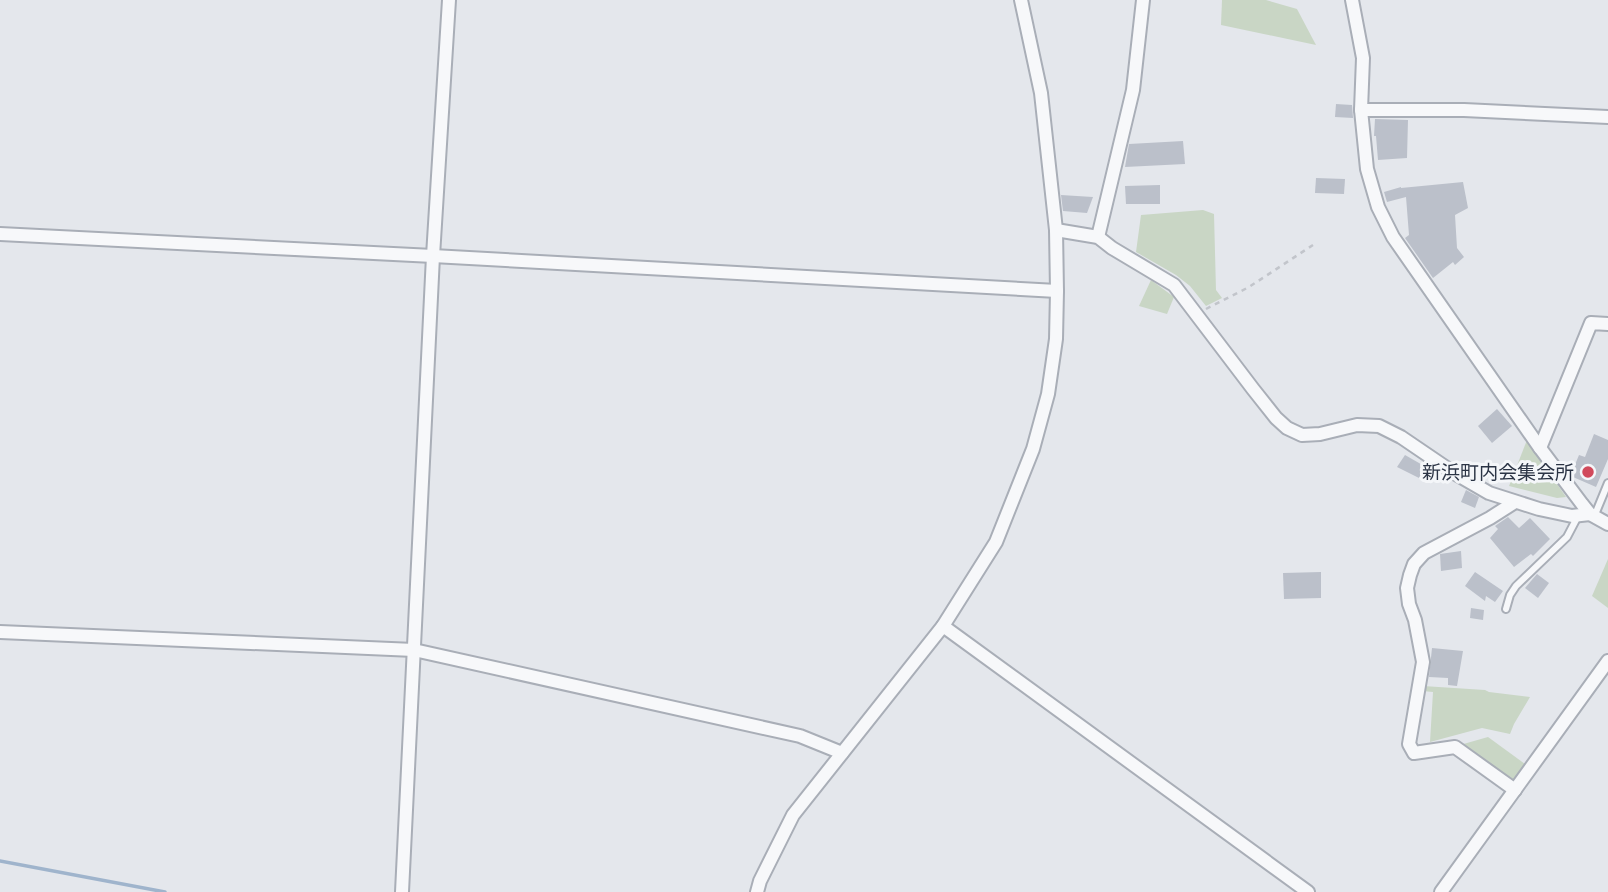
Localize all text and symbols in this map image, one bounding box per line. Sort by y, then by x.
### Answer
place label: 新浜町内会集会所 [1422,460,1574,484]
marker: 新浜町内会集会所 [1580,464,1596,480]

